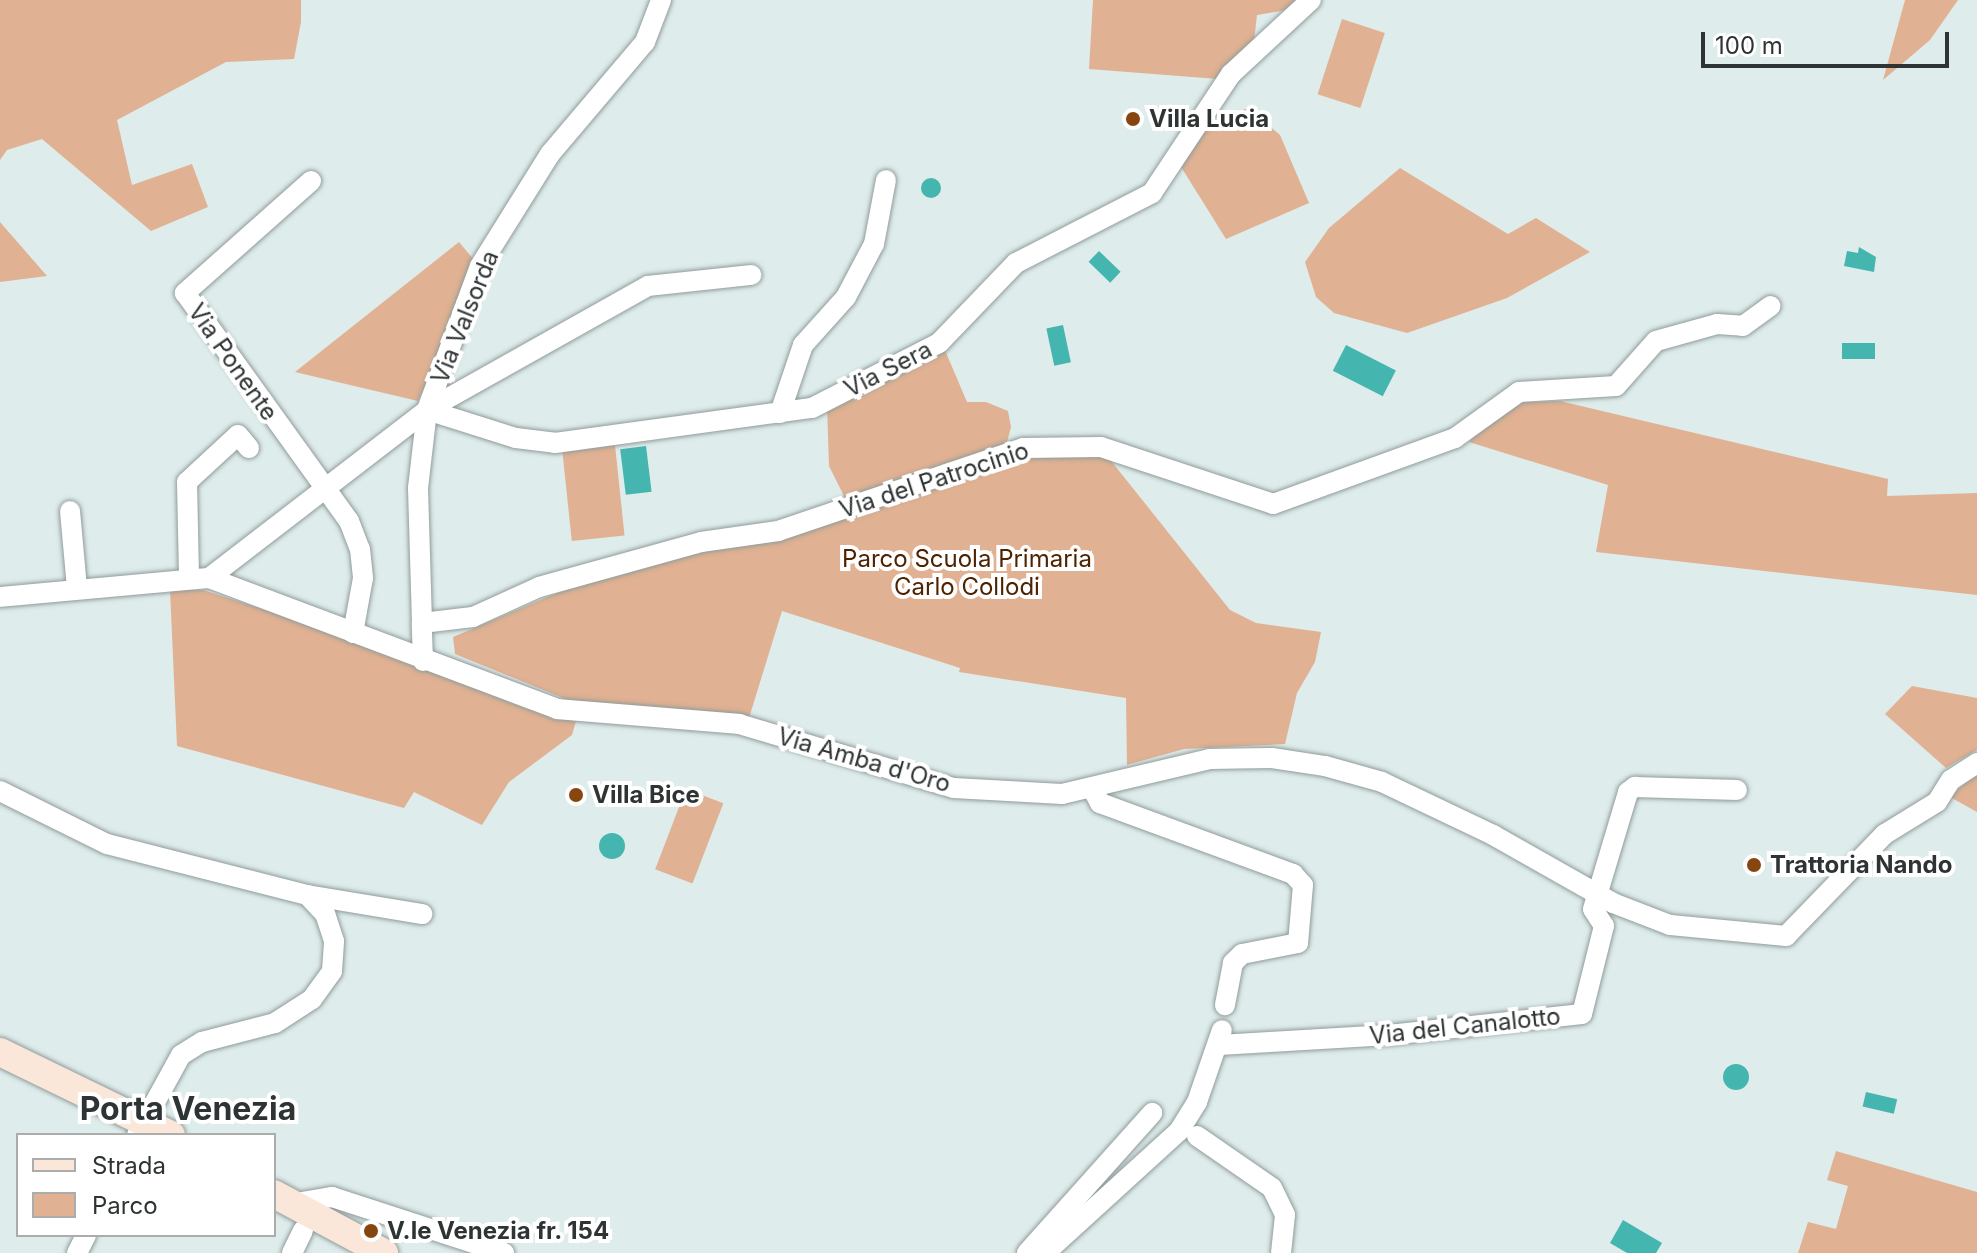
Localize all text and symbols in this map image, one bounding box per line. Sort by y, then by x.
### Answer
scale bar [1705,16,1953,66]
text: 100 m [1715,31,1783,60]
place label: Villa Lucia [1149,105,1269,133]
marker: Villa Lucia [1124,110,1142,128]
street label: Via Valsorda [425,246,505,388]
street label: Via Ponente [182,298,284,426]
street label: Via Sera [839,335,937,403]
street label: Via del Patrocinio [836,436,1032,524]
park label: Parco Scuola Primaria Carlo Collodi [842,545,1092,601]
street label: Via Amba d'Oro [774,722,954,798]
place label: Villa Bice [592,781,700,809]
marker: Villa Bice [567,786,585,804]
place label: Trattoria Nando [1770,851,1952,879]
marker: Trattoria Nando [1745,856,1763,874]
street label: Via del Canalotto [1368,1002,1562,1050]
district label: Porta Venezia [80,1090,296,1128]
legend [16,1133,276,1237]
text: Strada [92,1151,166,1180]
text: Parco [92,1191,158,1220]
place label: V.le Venezia fr. 154 [387,1217,610,1245]
marker: V.le Venezia fr. 154 [362,1222,380,1240]

